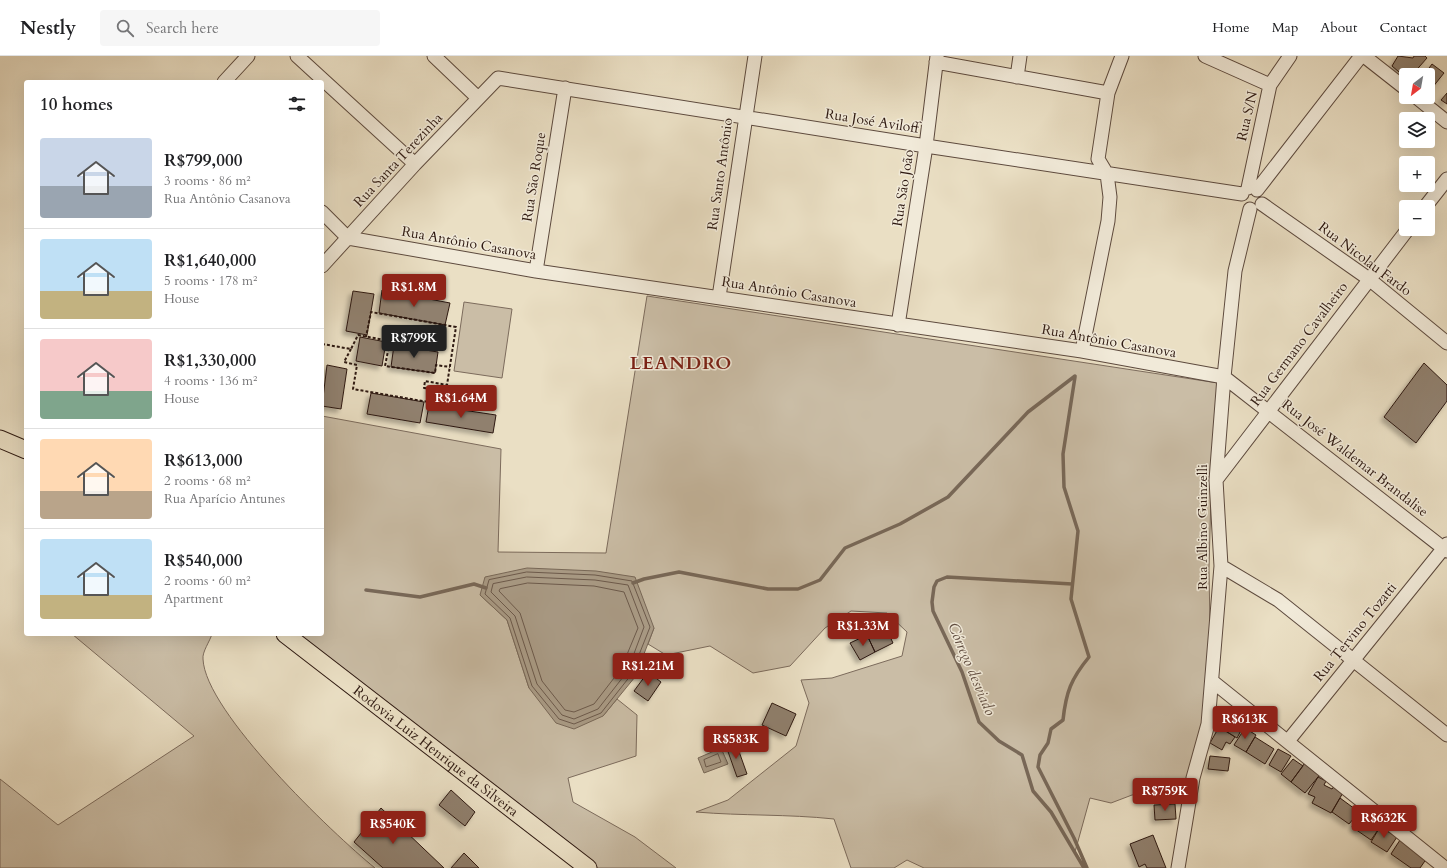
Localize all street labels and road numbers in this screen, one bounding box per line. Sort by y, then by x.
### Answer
street label: Rua S/N [1232,89,1262,143]
street label: Rua José Aviloff [824,104,923,138]
street label: Rua Santa Terezinha [349,109,447,211]
street label: Rua Santo Antônio [703,116,737,231]
street label: Rua São Roque [518,131,550,223]
street label: Rua São João [888,148,919,228]
street label: Rua Nicolau Fardo [1314,218,1416,301]
street label: Rua Antônio Casanova [400,222,538,264]
street label: Rua Antônio Casanova [720,272,858,312]
street label: Rua Germano Cavalheiro [1246,278,1352,410]
street label: Rua Antônio Casanova [1040,320,1178,362]
street label: Rua José Waldemar Brandalise [1278,395,1432,521]
street label: Rua Albino Guinzelli [1193,464,1212,590]
street label: Rua Tervino Tozatti [1309,579,1401,685]
street label: Rodovia Luiz Henrique da Silveira [350,681,523,821]

